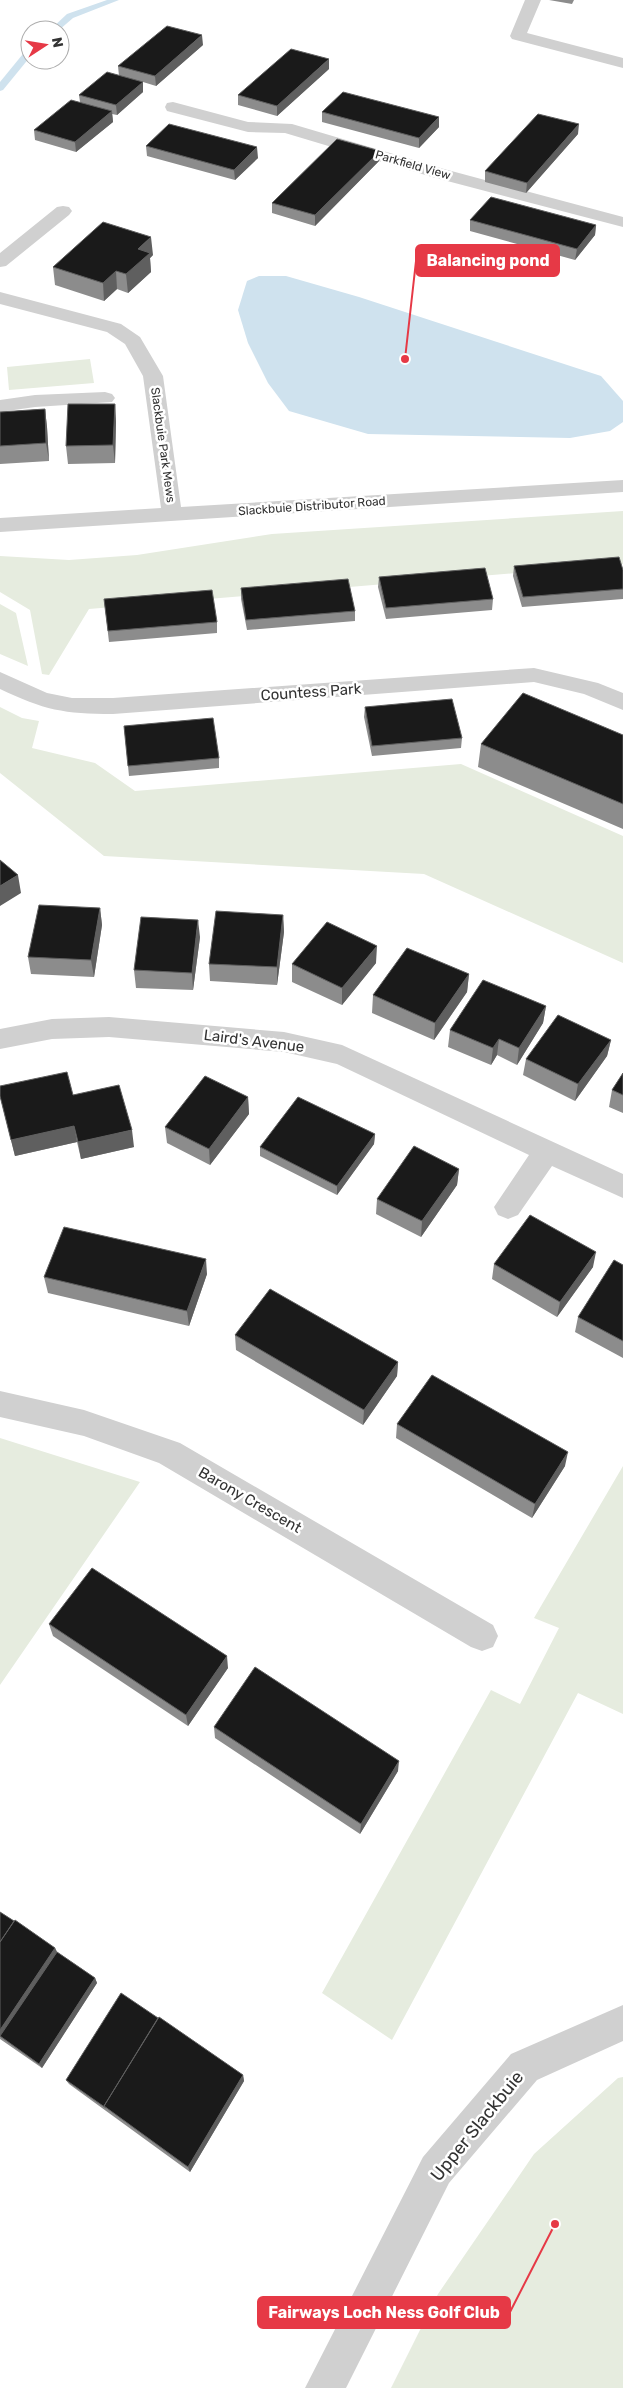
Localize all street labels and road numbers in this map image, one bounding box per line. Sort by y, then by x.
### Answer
street label: Parkfield View [374,148,453,183]
street label: Slackbuie Park Mews [148,386,178,504]
street label: Slackbuie Distributor Road [238,494,386,518]
street label: Countess Park [260,679,362,705]
street label: Laird's Avenue [203,1026,305,1056]
street label: Barony Crescent [195,1463,305,1537]
street label: Upper Slackbuie [426,2066,528,2186]

